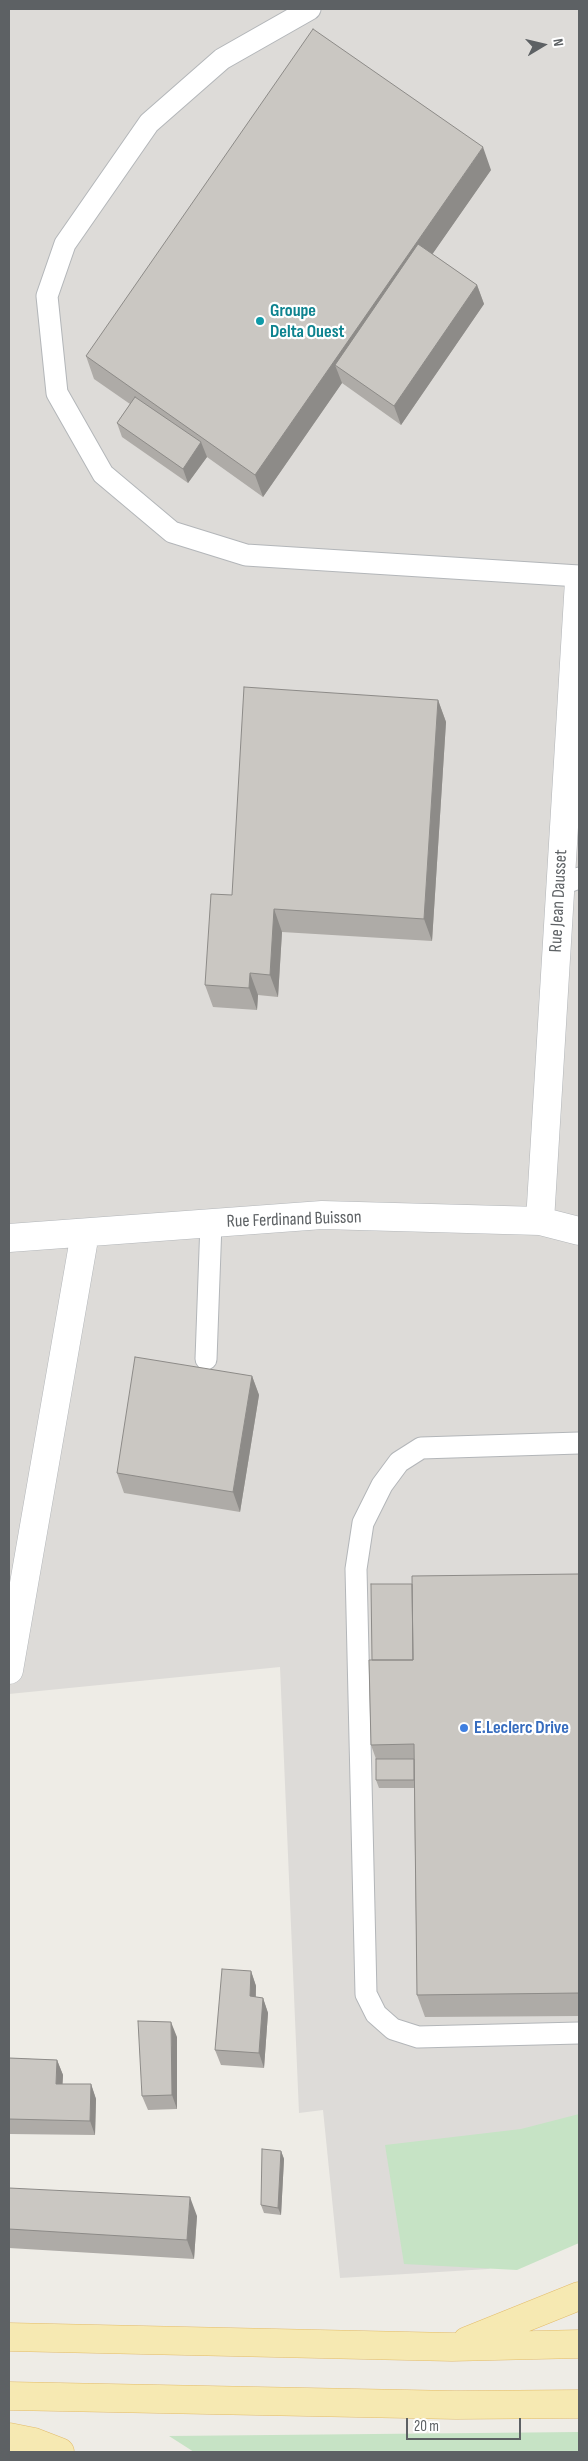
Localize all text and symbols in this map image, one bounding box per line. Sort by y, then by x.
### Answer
north arrow [518,20,568,70]
text: N [549,38,567,48]
place label: Groupe Delta Ouest [270,300,345,342]
marker: Groupe Delta Ouest [254,315,266,327]
street label: Rue Jean Dausset [546,849,572,953]
street label: Rue Ferdinand Buisson [226,1207,362,1233]
place label: E.Leclerc Drive [474,1717,569,1739]
marker: E.Leclerc Drive [458,1722,470,1734]
scale bar [408,2408,523,2440]
text: 20 m [414,2417,439,2436]

